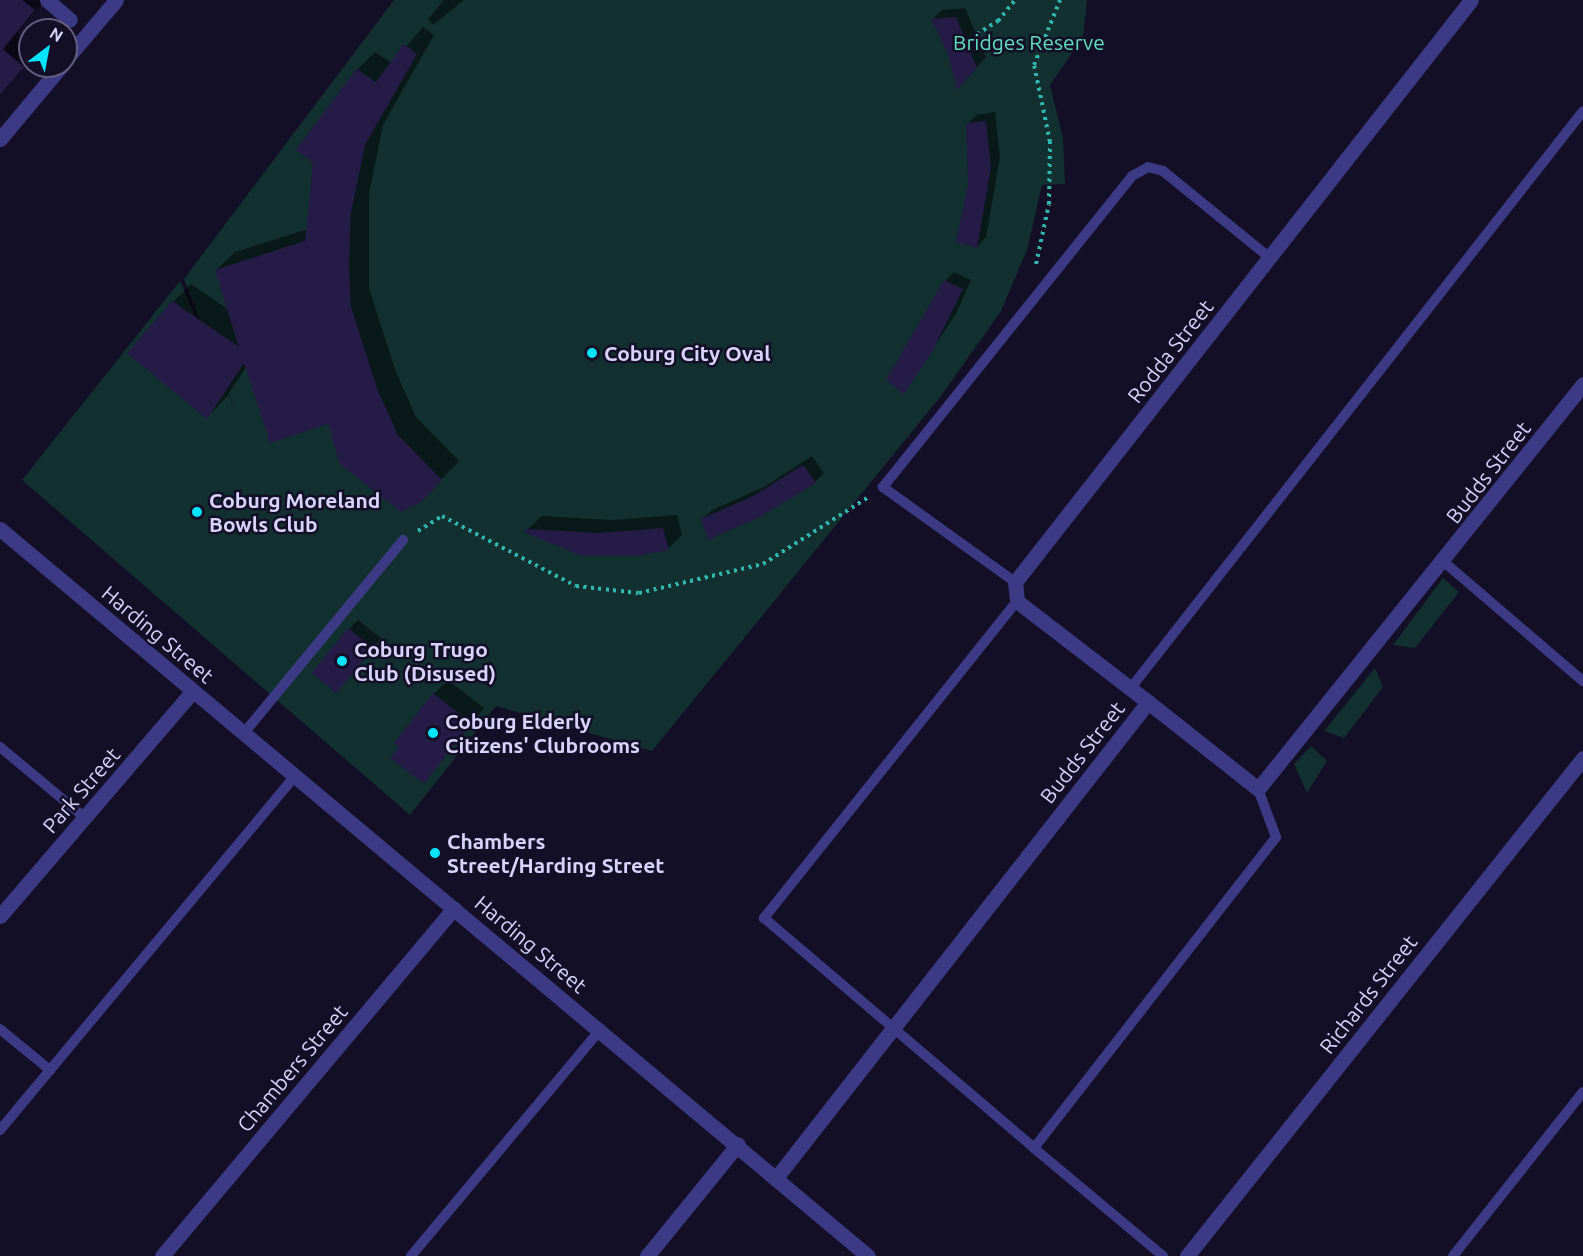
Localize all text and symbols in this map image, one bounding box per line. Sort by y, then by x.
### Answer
north arrow [18,18,78,78]
text: N [47,24,66,45]
park label: Bridges Reserve [953,29,1105,55]
street label: Rodda Street [1122,294,1218,408]
place label: Coburg City Oval [604,340,771,366]
marker: Coburg City Oval [585,346,599,360]
street label: Budds Street [1440,416,1536,528]
place label: Coburg Moreland Bowls Club [209,487,380,537]
marker: Coburg Moreland Bowls Club [190,505,204,519]
street label: Harding Street [97,580,219,688]
place label: Coburg Trugo Club (Disused) [354,636,496,686]
marker: Coburg Trugo Club (Disused) [335,654,349,668]
street label: Budds Street [1034,696,1130,808]
place label: Coburg Elderly Citizens' Clubrooms [445,708,640,758]
marker: Coburg Elderly Citizens' Clubrooms [426,726,440,740]
street label: Park Street [37,742,125,838]
place label: Chambers Street/Harding Street [447,828,664,878]
marker: Chambers Street/Harding Street [428,846,442,860]
street label: Harding Street [470,890,592,998]
street label: Richards Street [1314,930,1422,1058]
street label: Chambers Street [232,999,352,1137]

